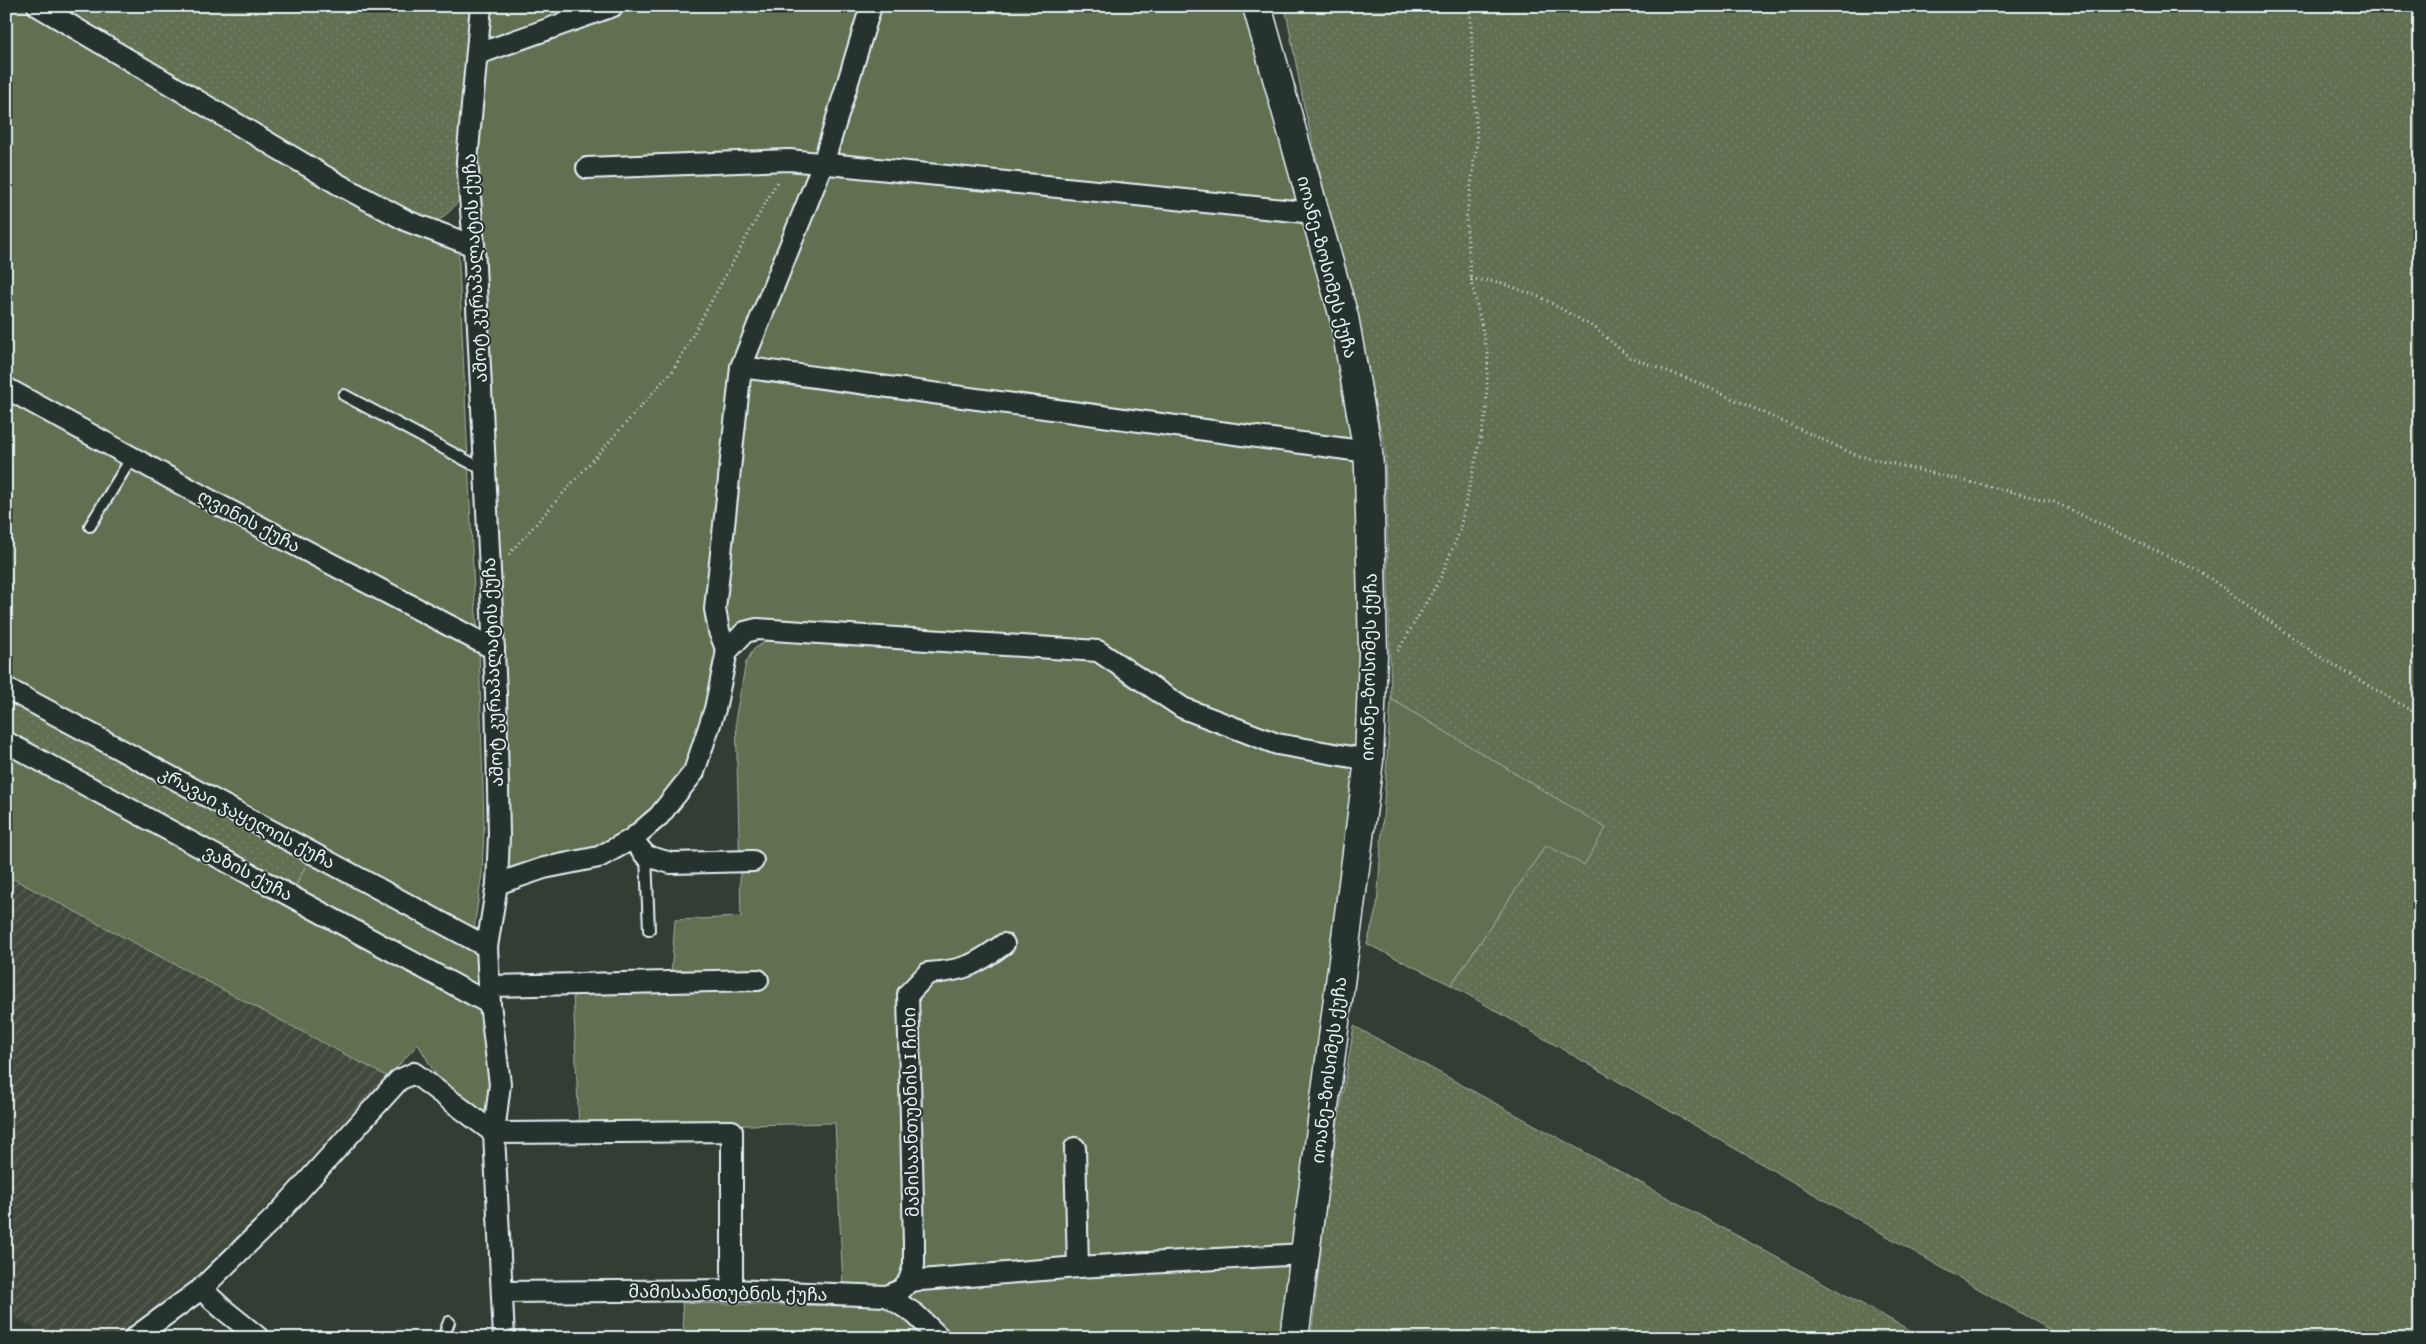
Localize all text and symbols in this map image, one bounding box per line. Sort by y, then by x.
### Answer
street label: აშოტ კურაპალატის ქუჩა [458,153,492,383]
street label: იოანე-ზოსიმეს ქუჩა [1292,173,1362,361]
street label: ღვინის ქუჩა [194,485,304,557]
street label: აშოტ კურაპალატის ქუჩა [478,557,508,787]
street label: იოანე-ზოსიმეს ქუჩა [1356,573,1382,761]
street label: კრავაი ჯაყელის ქუჩა [155,762,339,874]
street label: ვაზის ქუჩა [200,840,296,906]
street label: იოანე-ზოსიმეს ქუჩა [1307,975,1351,1165]
street label: მამისაანთუბნის I ჩიხი [898,1007,924,1217]
street label: მამისაანთუბნის ქუჩა [628,1280,828,1306]

